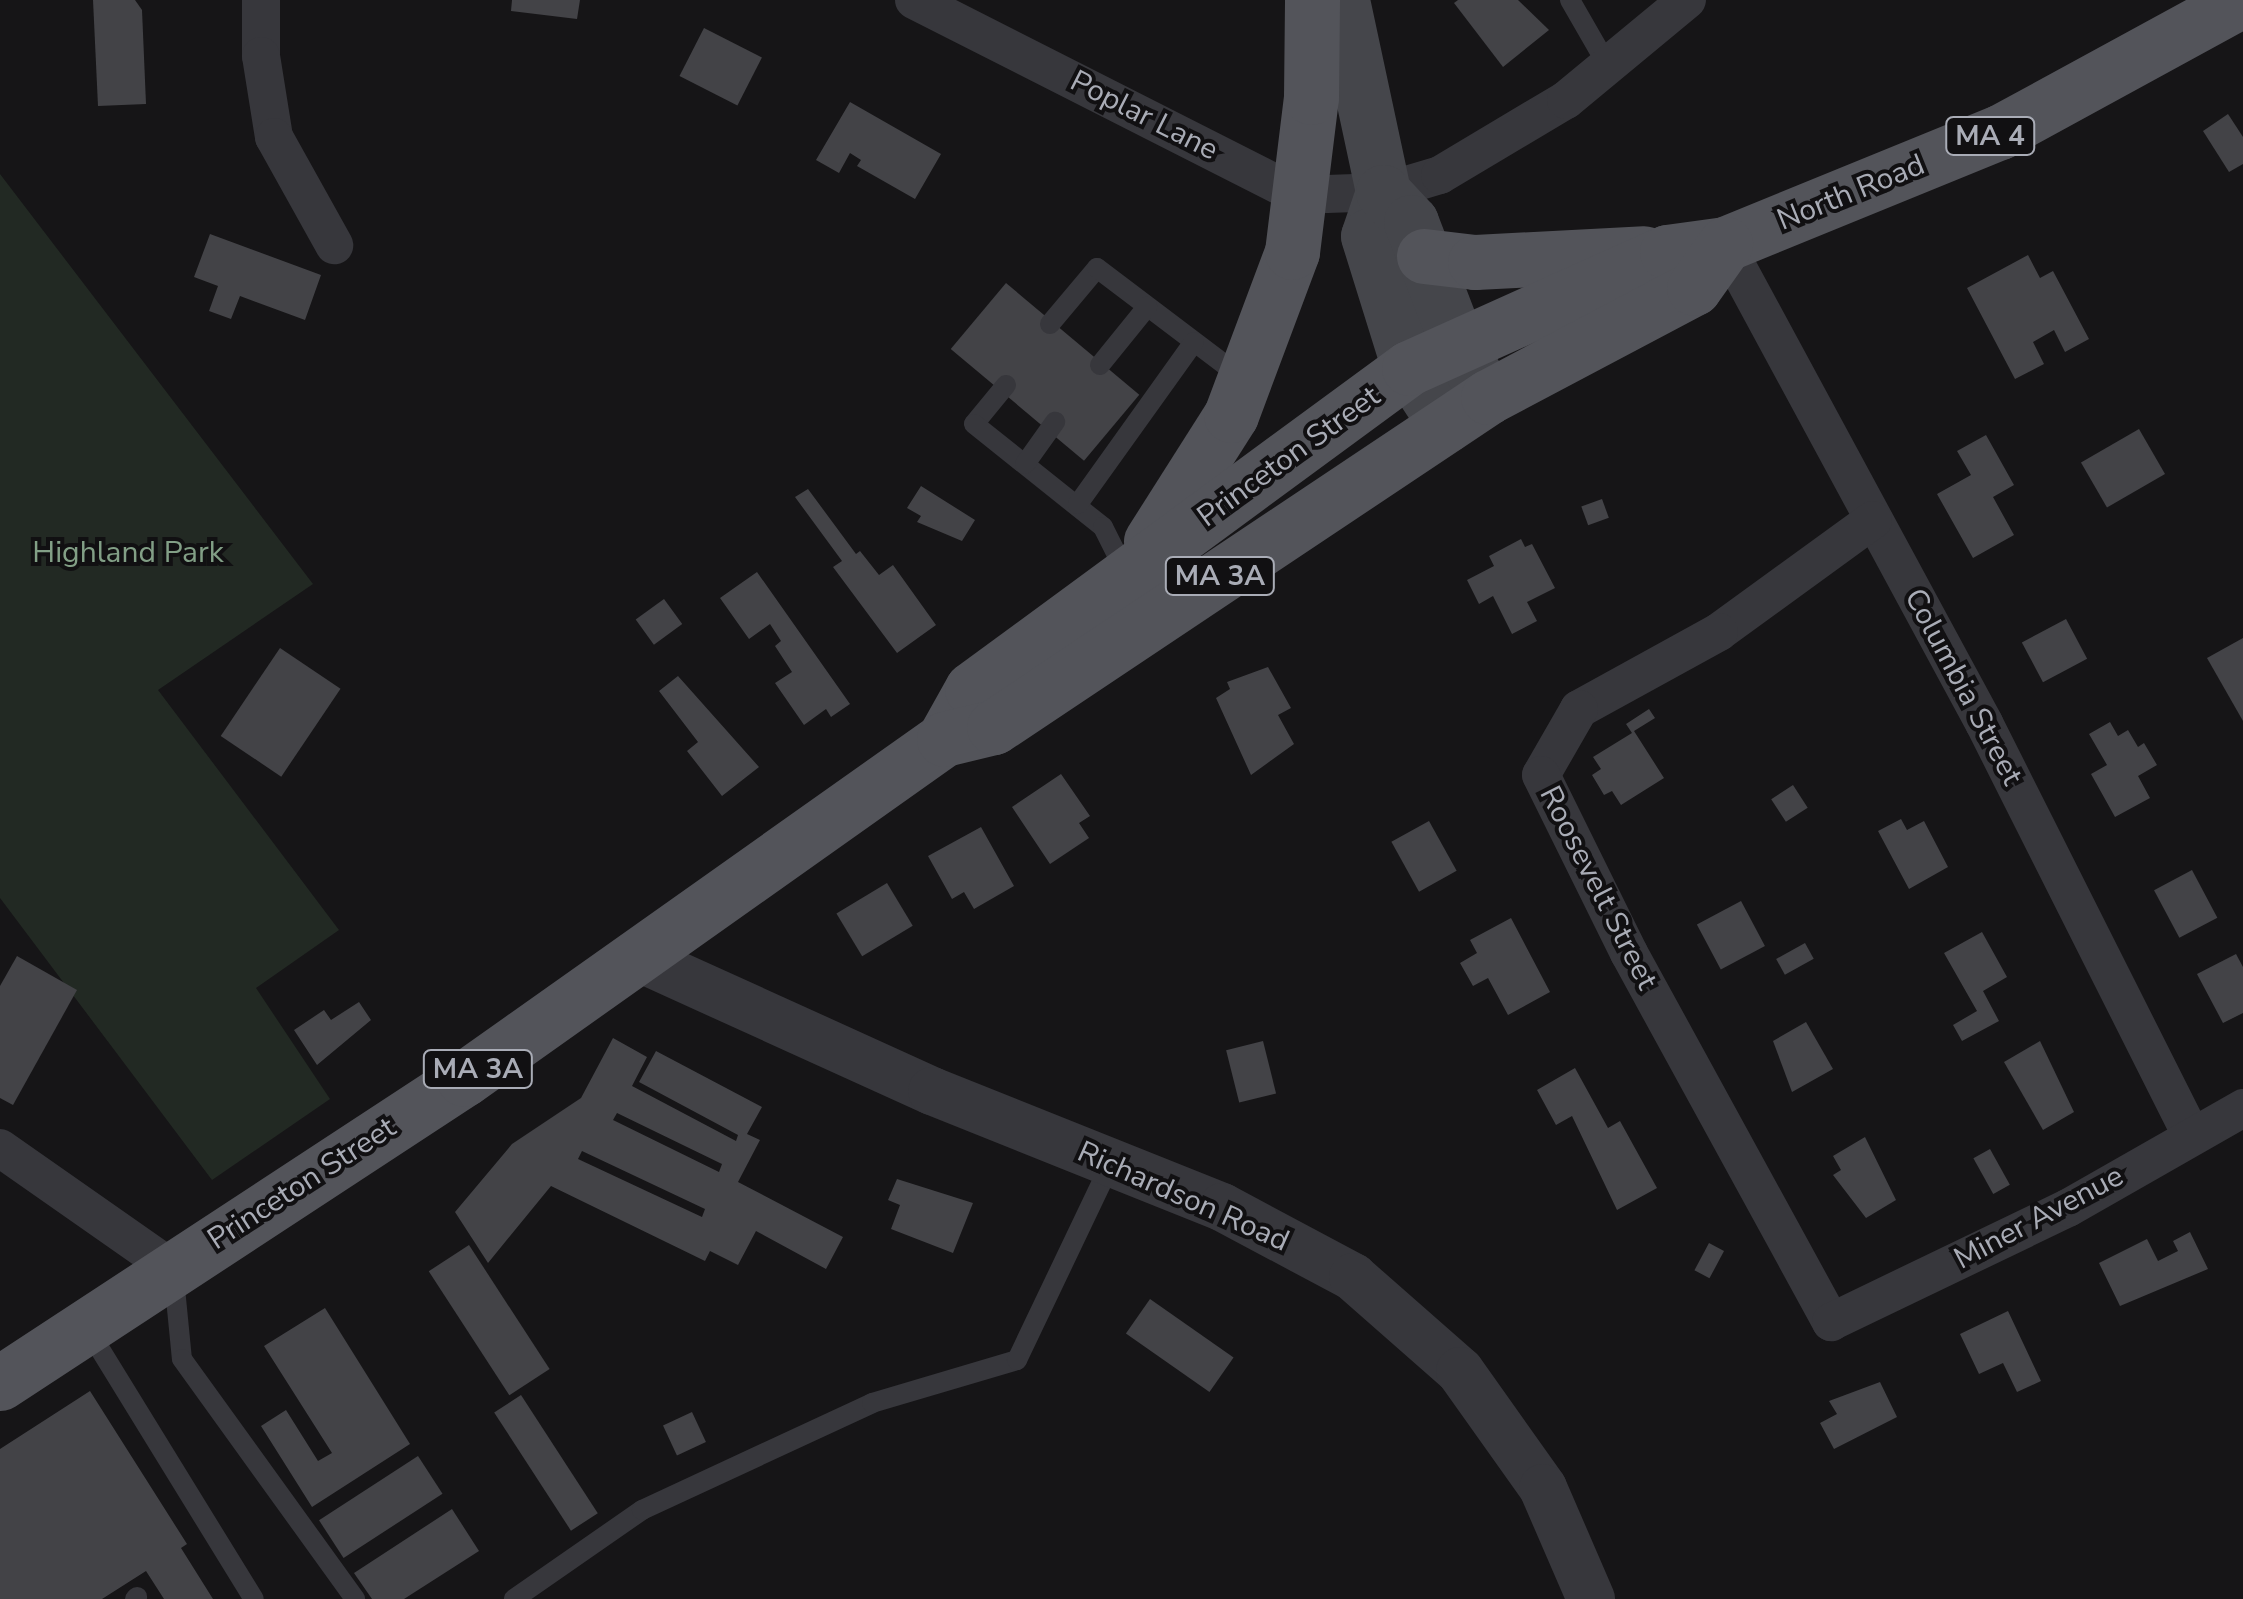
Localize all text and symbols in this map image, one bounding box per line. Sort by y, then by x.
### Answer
street label: Poplar Lane [1064,63,1224,169]
road number: MA 4 [1945,113,2035,159]
street label: North Road [1772,147,1930,239]
street label: Princeton Street [1191,379,1387,535]
park label: Highland Park [32,535,224,571]
road number: MA 3A [1162,553,1278,599]
street label: Columbia Street [1896,583,2030,791]
street label: Roosevelt Street [1531,780,1665,996]
road number: MA 3A [420,1046,536,1092]
street label: Princeton Street [201,1110,403,1258]
street label: Richardson Road [1072,1134,1294,1260]
street label: Miner Avenue [1948,1158,2130,1278]

